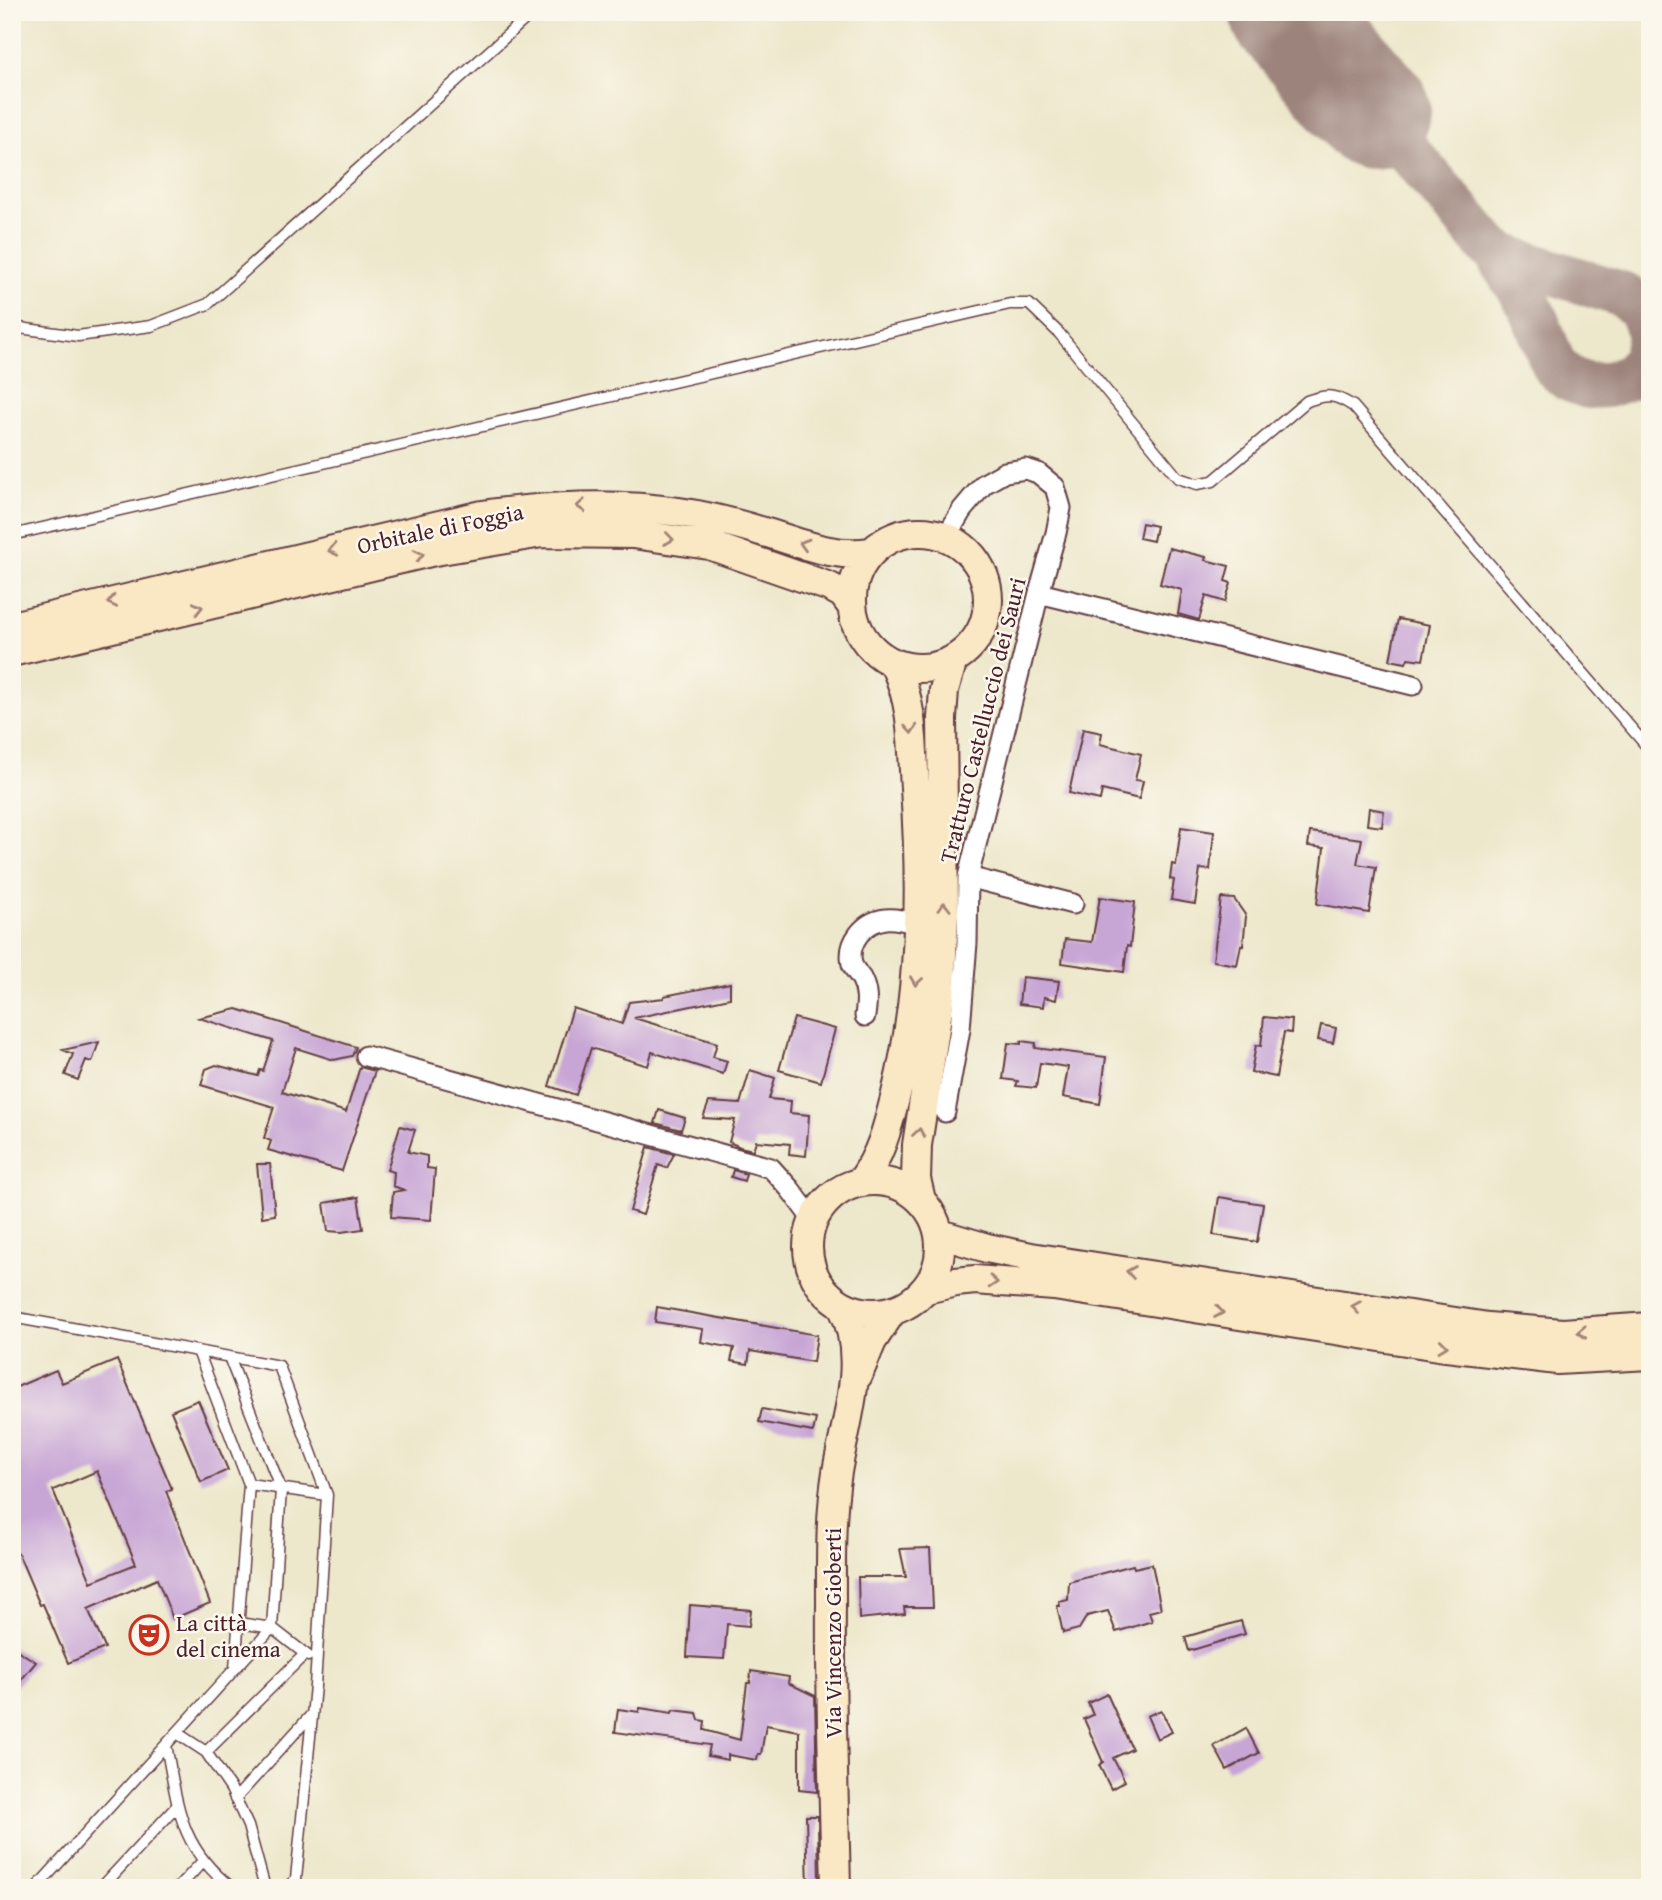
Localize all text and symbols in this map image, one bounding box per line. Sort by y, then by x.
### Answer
street label: Orbitale di Foggia [354,494,526,562]
one-way arrow [575,498,586,513]
one-way arrow [663,531,675,546]
one-way arrow [798,538,810,553]
one-way arrow [327,542,339,556]
one-way arrow [413,549,425,563]
street label: Tratturo Castelluccio dei Sauri [931,574,1033,866]
one-way arrow [106,594,118,608]
one-way arrow [192,602,204,616]
one-way arrow [904,724,919,735]
one-way arrow [936,901,952,912]
one-way arrow [908,975,923,987]
one-way arrow [912,1127,927,1139]
one-way arrow [1125,1265,1137,1280]
one-way arrow [988,1274,999,1289]
one-way arrow [1350,1300,1362,1315]
one-way arrow [1213,1304,1224,1319]
one-way arrow [1576,1324,1587,1339]
one-way arrow [1438,1339,1449,1354]
street label: Via Vincenzo Gioberti [816,1527,849,1739]
place label: La città del cinema [176,1606,281,1665]
theatre icon: La città del cinema [128,1614,170,1656]

